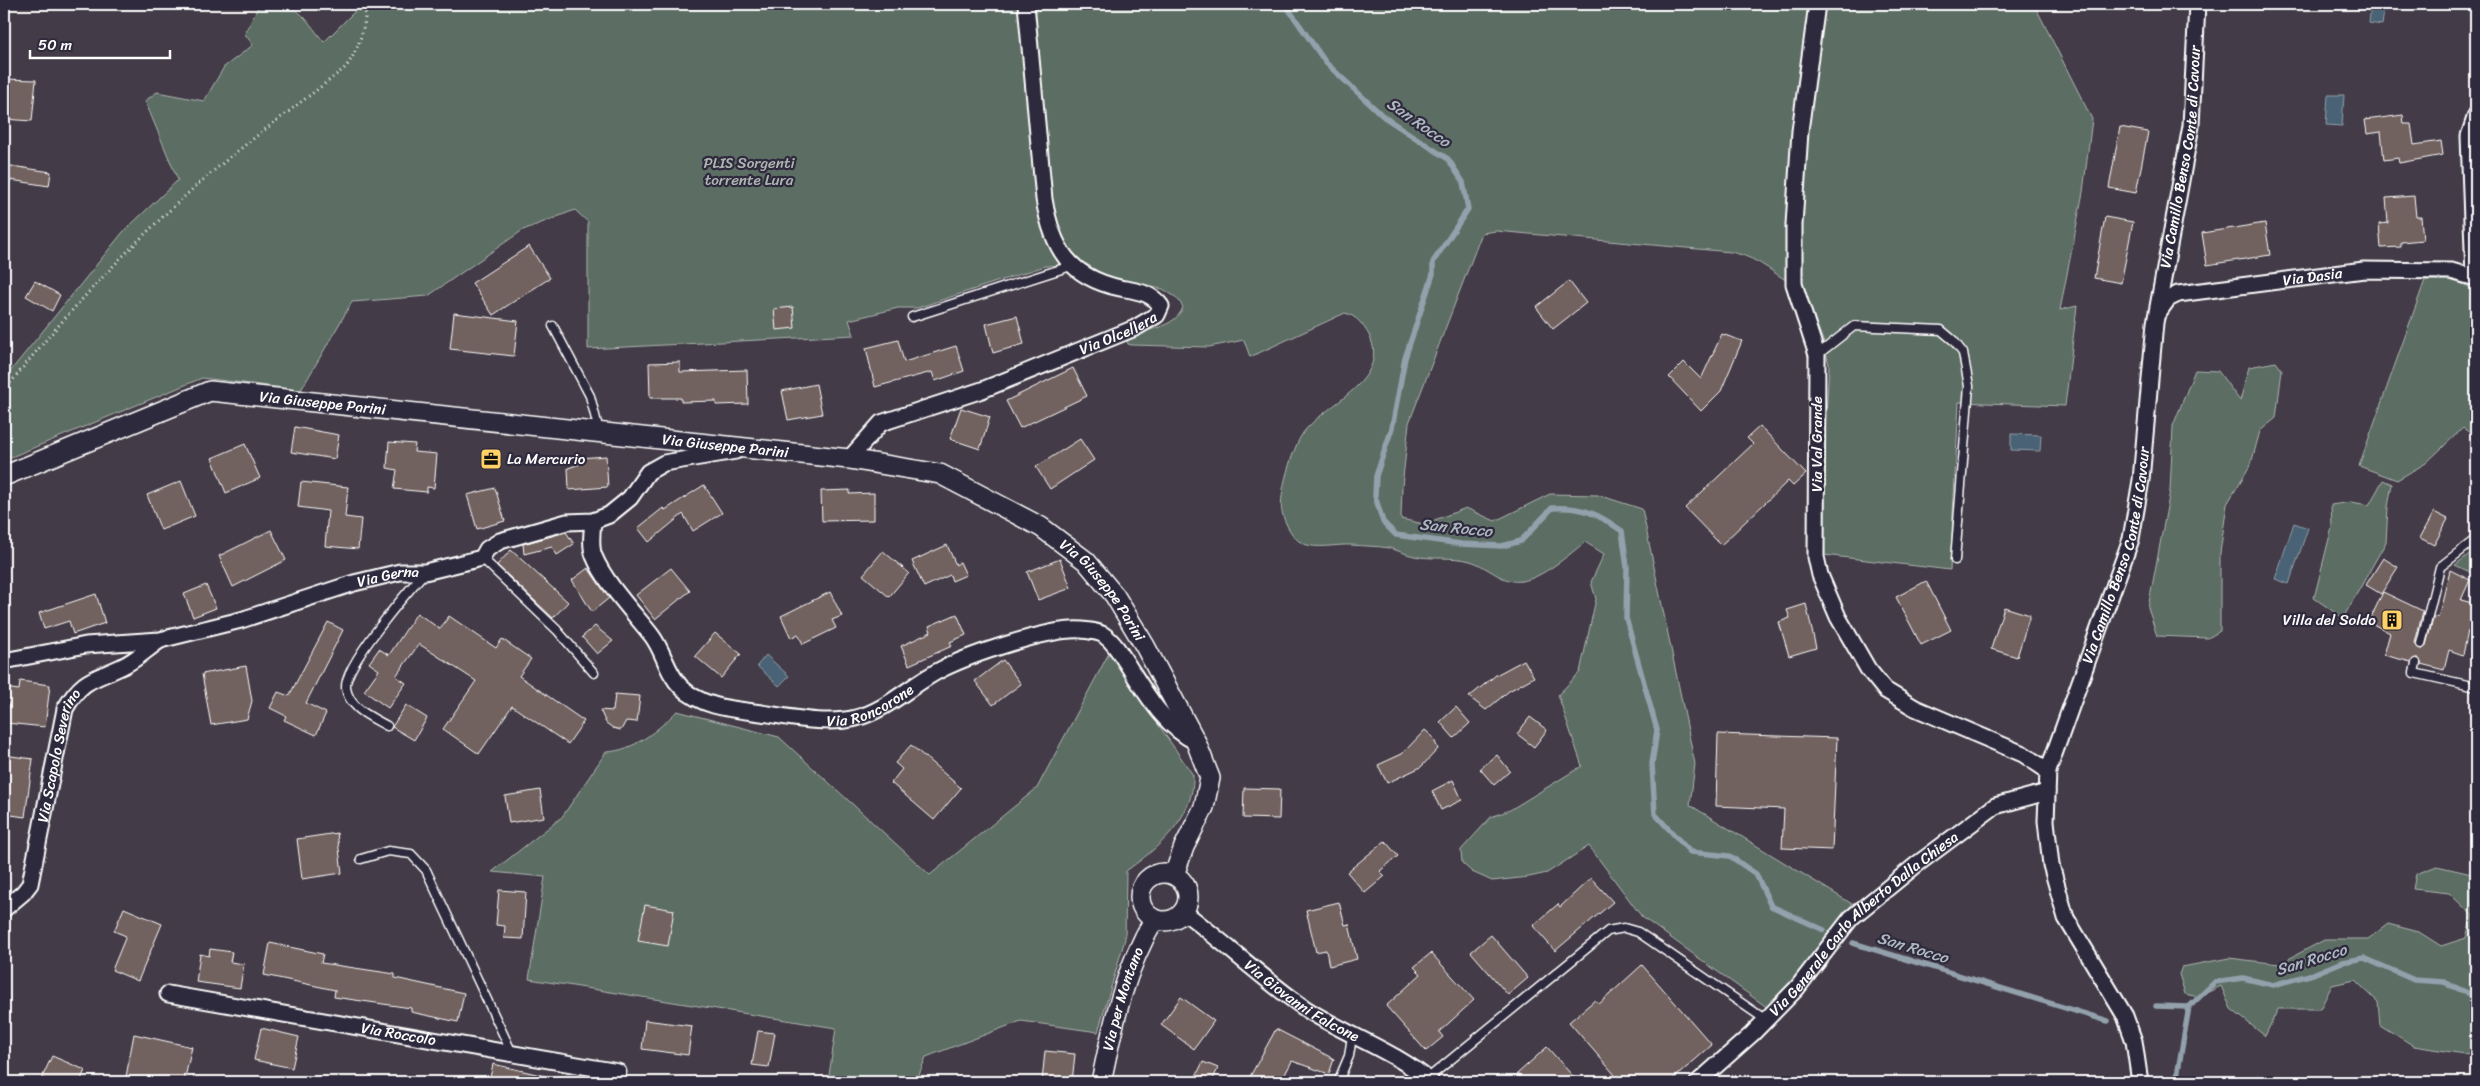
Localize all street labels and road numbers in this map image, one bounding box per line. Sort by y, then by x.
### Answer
street label: Via Camillo Benso Conte di Cavour [2152,44,2208,270]
street label: Via Dasia [2281,260,2344,293]
street label: Via Olcellera [1075,304,1163,362]
street label: Via Giuseppe Parini [258,383,388,423]
street label: Via Val Grande [1804,396,1830,492]
street label: Via Giuseppe Parini [661,426,791,466]
street label: Via Camillo Benso Conte di Cavour [2074,445,2157,667]
street label: Via Giuseppe Parini [1054,532,1153,647]
street label: Via Gerna [354,559,420,595]
street label: Via Roncorone [827,677,919,734]
street label: Via Scapolo Severino [30,682,88,825]
street label: Via Generale Carlo Alberto Dalla Chiesa [1763,824,1964,1023]
street label: Via per Montano [1095,942,1151,1053]
street label: Via Giovanni Falcone [1238,953,1364,1049]
street label: Via Roccolo [359,1015,438,1053]

